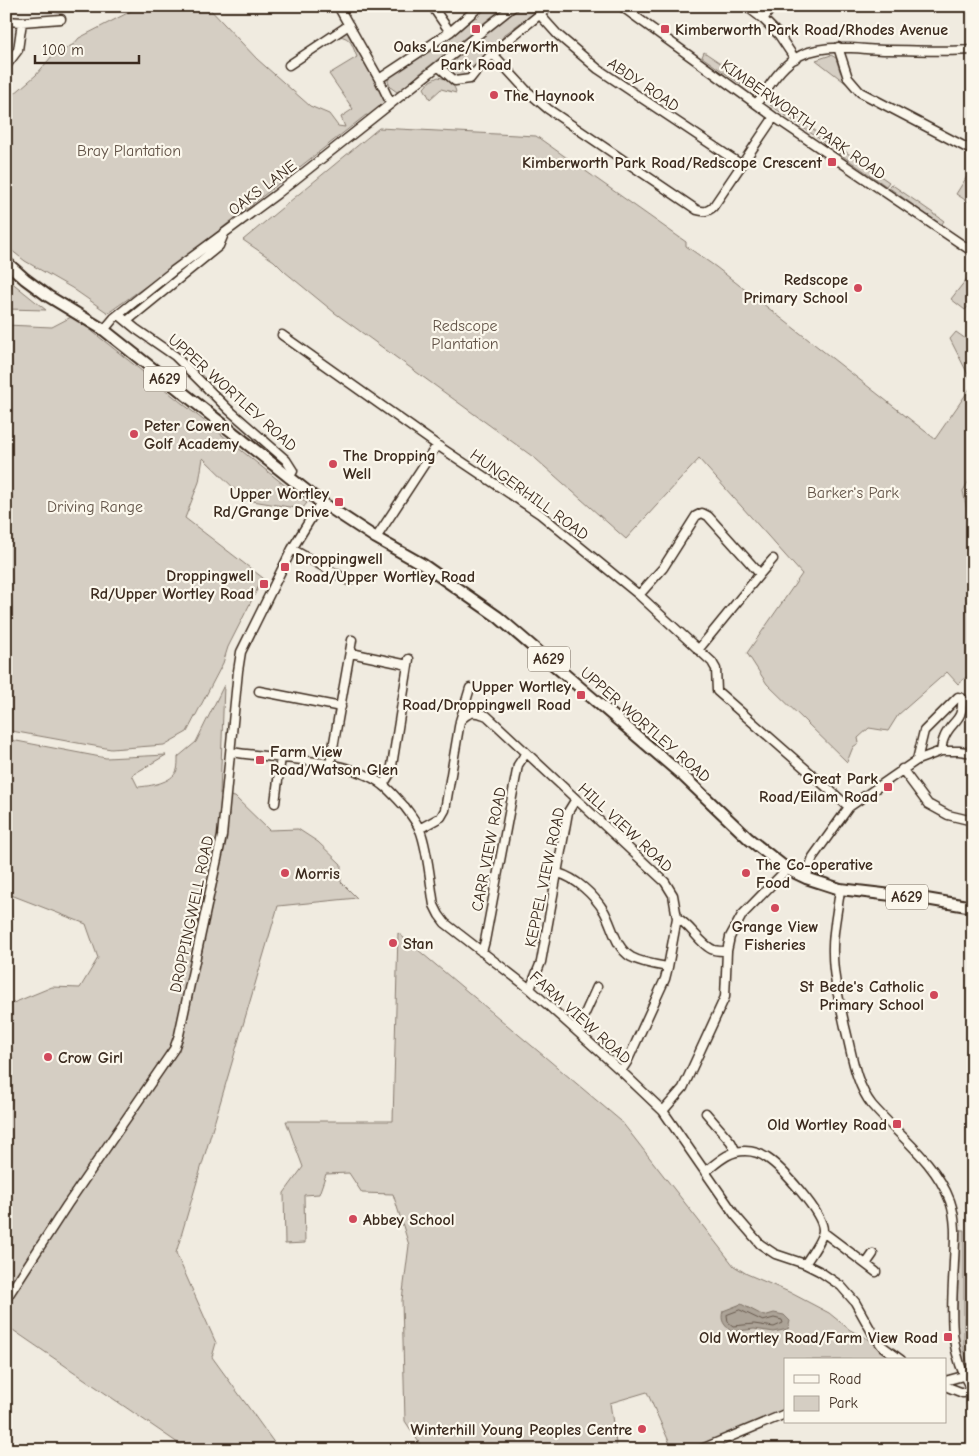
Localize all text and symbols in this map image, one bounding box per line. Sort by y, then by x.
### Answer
place label: Kimberworth Park Road/Rhodes Avenue [675,21,948,39]
marker: Oaks Lane/Kimberworth Park Road [470,23,482,35]
marker: Kimberworth Park Road/Rhodes Avenue [659,23,671,35]
scale bar [35,32,139,64]
place label: Oaks Lane/Kimberworth Park Road [393,38,559,74]
text: 100 m [42,41,84,59]
street label: ABDY ROAD [604,54,683,115]
street label: KIMBERWORTH PARK ROAD [718,56,889,184]
place label: The Haynook [504,87,594,105]
marker: The Haynook [488,89,500,101]
park label: Bray Plantation [77,142,181,160]
place label: Kimberworth Park Road/Redscope Crescent [522,154,823,172]
street label: OAKS LANE [225,156,300,219]
marker: Kimberworth Park Road/Redscope Crescent [826,156,838,168]
place label: Redscope Primary School [743,271,848,307]
marker: Redscope Primary School [852,282,864,294]
park label: Redscope Plantation [431,317,499,353]
street label: UPPER WORTLEY ROAD [164,330,300,455]
road number: A629 [144,366,186,392]
place label: Peter Cowen Golf Academy [144,417,240,453]
marker: Peter Cowen Golf Academy [128,428,140,440]
street label: HUNGERHILL ROAD [467,446,592,544]
place label: The Dropping Well [343,447,436,483]
marker: The Dropping Well [327,458,339,470]
park label: Barker's Park [807,484,899,502]
place label: Upper Wortley Rd/Grange Drive [213,485,330,521]
marker: Upper Wortley Rd/Grange Drive [333,496,345,508]
park label: Driving Range [47,498,143,516]
place label: Droppingwell Road/Upper Wortley Road [295,550,475,586]
marker: Droppingwell Road/Upper Wortley Road [279,561,291,573]
place label: Droppingwell Rd/Upper Wortley Road [90,567,254,603]
marker: Droppingwell Rd/Upper Wortley Road [258,578,270,590]
road number: A629 [528,646,570,672]
street label: UPPER WORTLEY ROAD [577,663,714,786]
place label: Upper Wortley Road/Droppingwell Road [402,678,572,714]
marker: Upper Wortley Road/Droppingwell Road [575,689,587,701]
place label: Farm View Road/Watson Glen [270,743,398,779]
marker: Farm View Road/Watson Glen [254,754,266,766]
place label: Great Park Road/Eilam Road [759,770,878,806]
street label: HILL VIEW ROAD [575,780,676,876]
marker: Great Park Road/Eilam Road [882,781,894,793]
street label: CARR VIEW ROAD [468,785,510,913]
street label: KEPPEL VIEW ROAD [521,806,569,949]
street label: DROPPINGWELL ROAD [167,834,217,994]
place label: The Co-operative Food [756,856,873,892]
place label: Morris [295,865,340,883]
marker: Morris [279,867,291,879]
marker: The Co-operative Food [740,867,752,879]
road number: A629 [886,884,928,910]
marker: Grange View Fisheries [769,902,781,914]
place label: Grange View Fisheries [732,918,818,954]
place label: Stan [403,935,433,953]
marker: Stan [387,937,399,949]
street label: FARM VIEW ROAD [526,968,634,1068]
place label: St Bede's Catholic Primary School [800,978,924,1014]
marker: St Bede's Catholic Primary School [928,989,940,1001]
place label: Crow Girl [58,1049,123,1067]
marker: Crow Girl [42,1051,54,1063]
place label: Old Wortley Road [767,1116,887,1134]
marker: Old Wortley Road [891,1118,903,1130]
place label: Abbey School [363,1211,455,1229]
marker: Abbey School [347,1213,359,1225]
place label: Old Wortley Road/Farm View Road [699,1329,938,1347]
marker: Old Wortley Road/Farm View Road [942,1331,954,1343]
legend [784,1358,946,1424]
text: Road [829,1370,861,1388]
text: Park [829,1394,858,1412]
place label: Winterhill Young Peoples Centre [410,1421,632,1439]
marker: Winterhill Young Peoples Centre [636,1423,648,1435]

